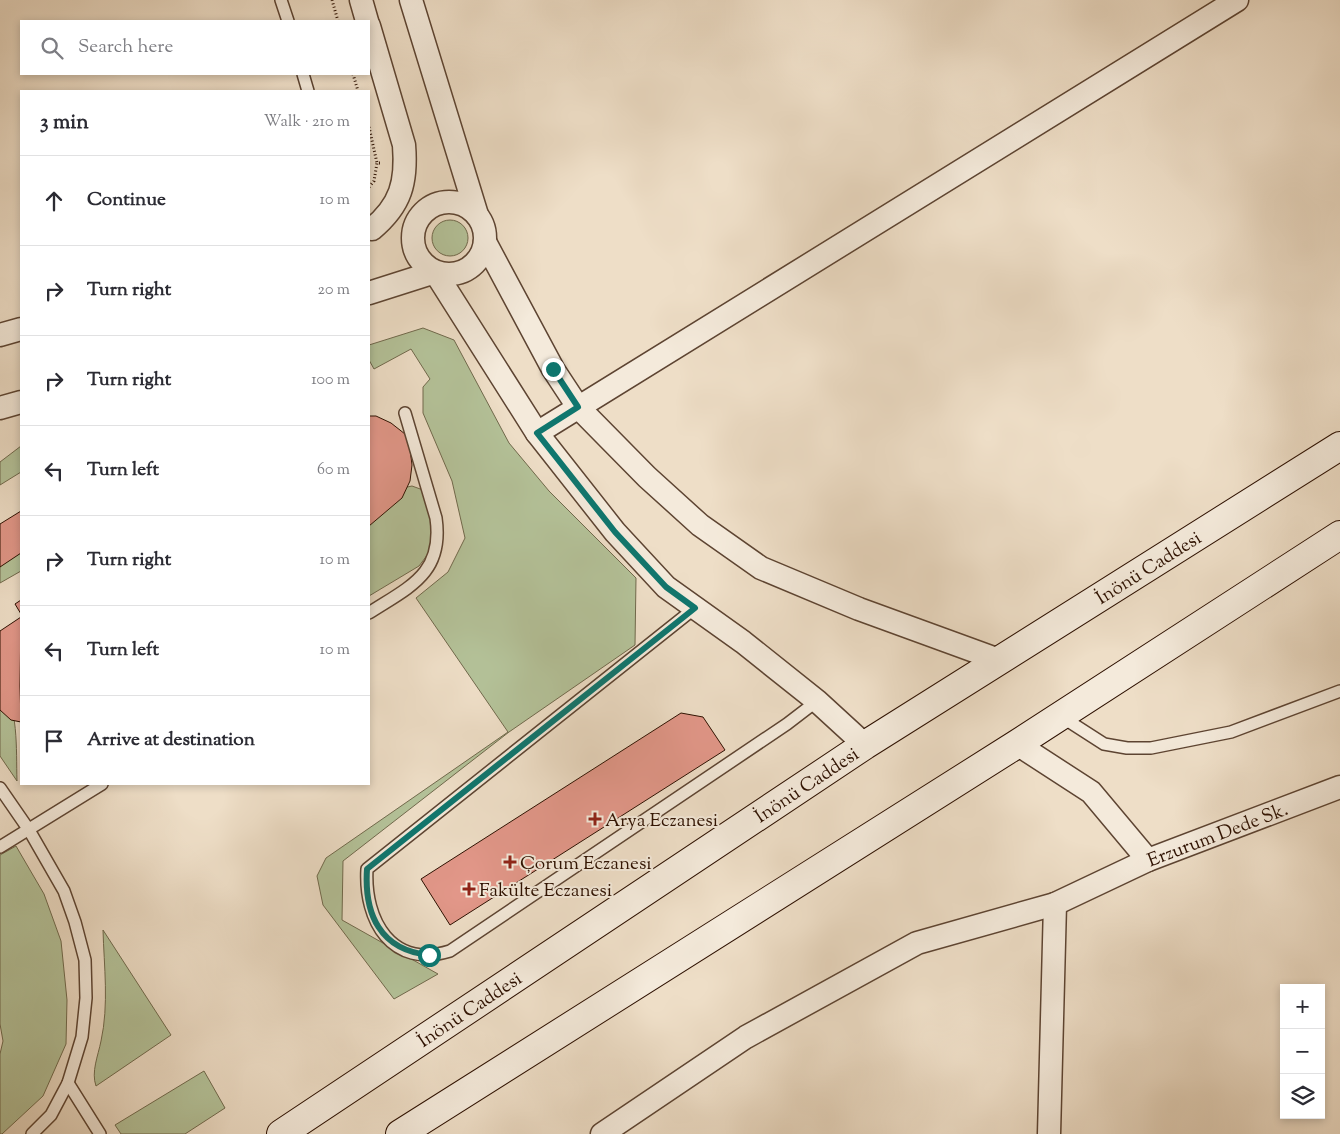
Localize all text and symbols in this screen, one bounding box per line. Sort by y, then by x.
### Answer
search box [20,20,370,75]
icon: search [38,34,66,62]
text: Search here [78,34,173,61]
text: 3 min [40,108,89,138]
text: Walk · 210 m [264,111,350,134]
icon: ahead [40,187,68,215]
text: Continue [87,187,166,214]
text: 10 m [320,189,350,212]
icon: right [40,277,68,305]
text: Turn right [87,277,171,304]
text: 20 m [317,279,350,302]
route end [542,358,565,381]
icon: right [40,367,68,395]
text: Turn right [87,367,171,394]
text: 100 m [311,369,350,392]
icon: left [40,457,68,485]
text: Turn left [87,457,159,484]
text: 60 m [317,459,350,482]
street label: İnönü Caddesi [1091,526,1207,612]
icon: right [40,547,68,575]
text: Turn right [87,547,171,574]
text: 10 m [320,549,350,572]
icon: left [40,637,68,665]
text: Turn left [87,637,159,664]
text: 10 m [320,639,350,662]
icon: arrive [40,727,68,755]
text: Arrive at destination [87,727,255,754]
street label: İnönü Caddesi [750,742,865,831]
street label: Erzurum Dede Sk. [1144,797,1292,875]
place label: Arya Eczanesi [605,808,718,835]
marker: Arya Eczanesi [589,813,601,825]
place label: Çorum Eczanesi [520,851,652,878]
marker: Çorum Eczanesi [504,856,516,868]
place label: Fakülte Eczanesi [479,878,612,905]
marker: Fakülte Eczanesi [463,883,475,895]
route start [418,944,441,967]
street label: İnönü Caddesi [413,966,528,1055]
map controls [1280,984,1325,1119]
button: + [1280,984,1325,1029]
button: − [1280,1029,1325,1074]
button: layers [1280,1074,1325,1119]

